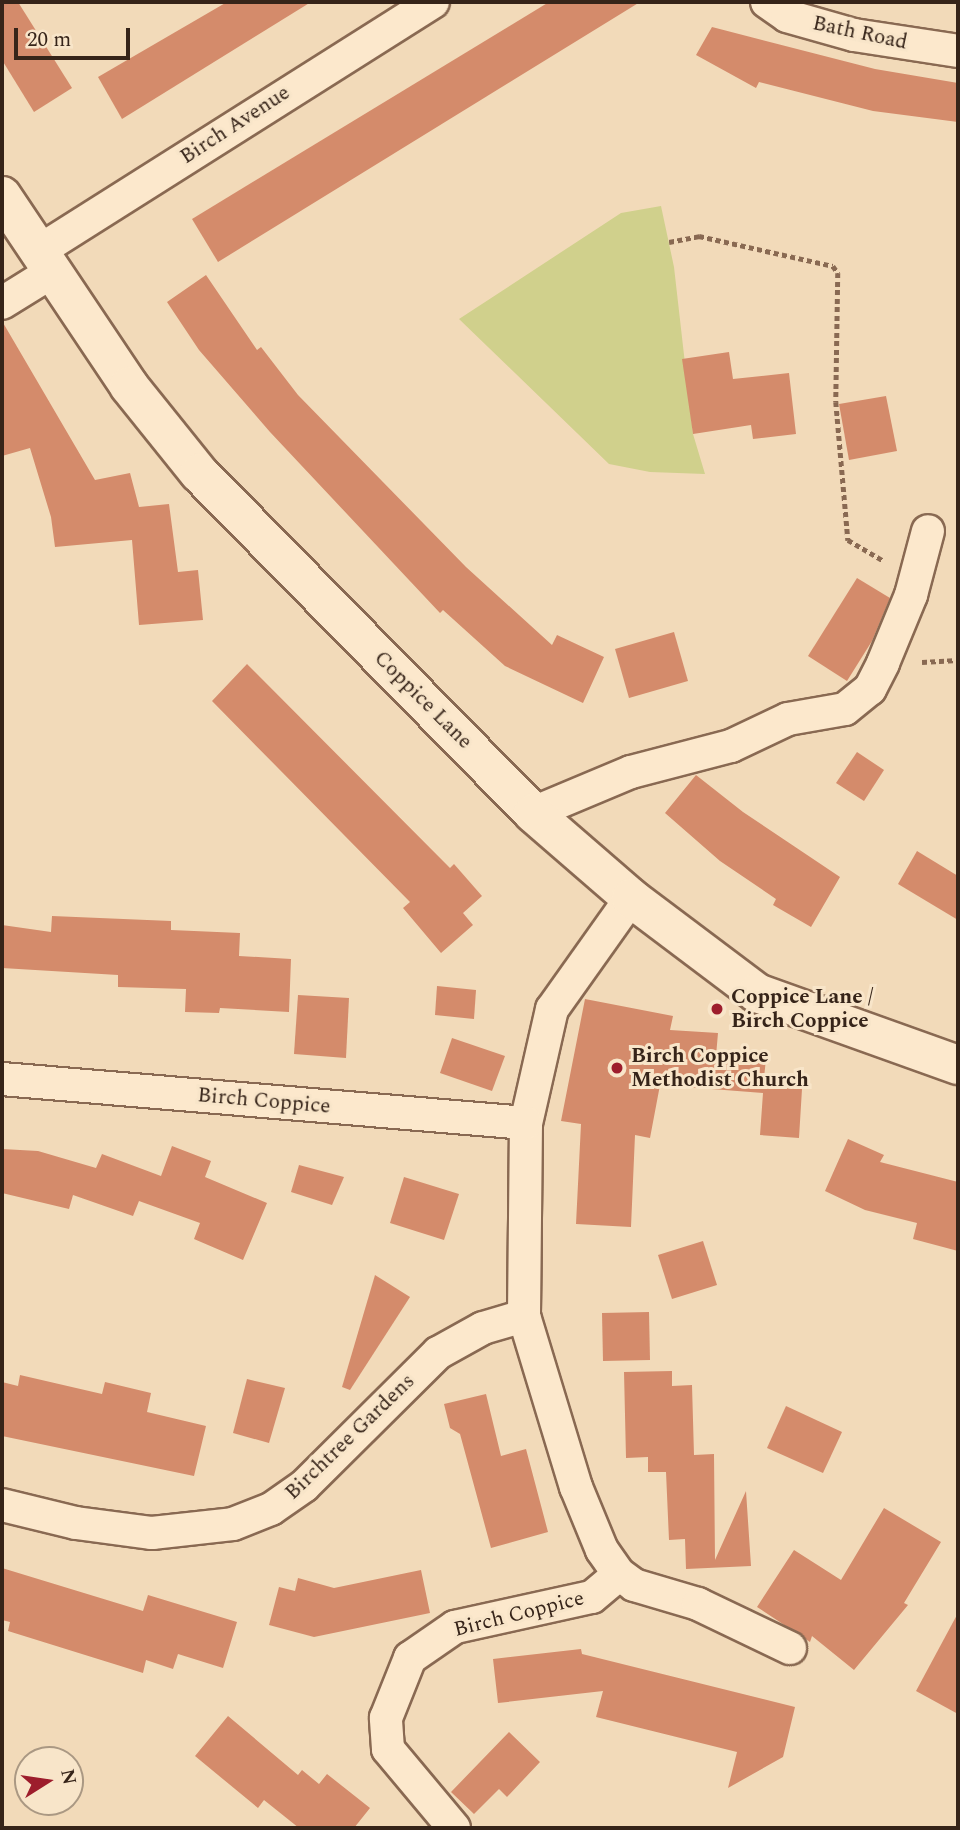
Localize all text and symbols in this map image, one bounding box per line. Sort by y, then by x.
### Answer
street label: Bath Road [810,11,910,55]
scale bar [18,14,133,58]
text: 20 m [27,24,71,56]
street label: Birch Avenue [175,80,295,170]
street label: Coppice Lane [369,646,477,754]
place label: Coppice Lane / Birch Coppice [731,984,873,1034]
marker: Coppice Lane / Birch Coppice [709,1001,725,1017]
place label: Birch Coppice Methodist Church [631,1043,809,1093]
marker: Birch Coppice Methodist Church [609,1060,625,1076]
street label: Birch Coppice [196,1083,332,1119]
street label: Birchtree Gardens [280,1369,420,1505]
street label: Birch Coppice [451,1586,587,1642]
north arrow [14,1746,84,1816]
text: N [52,1766,84,1788]

